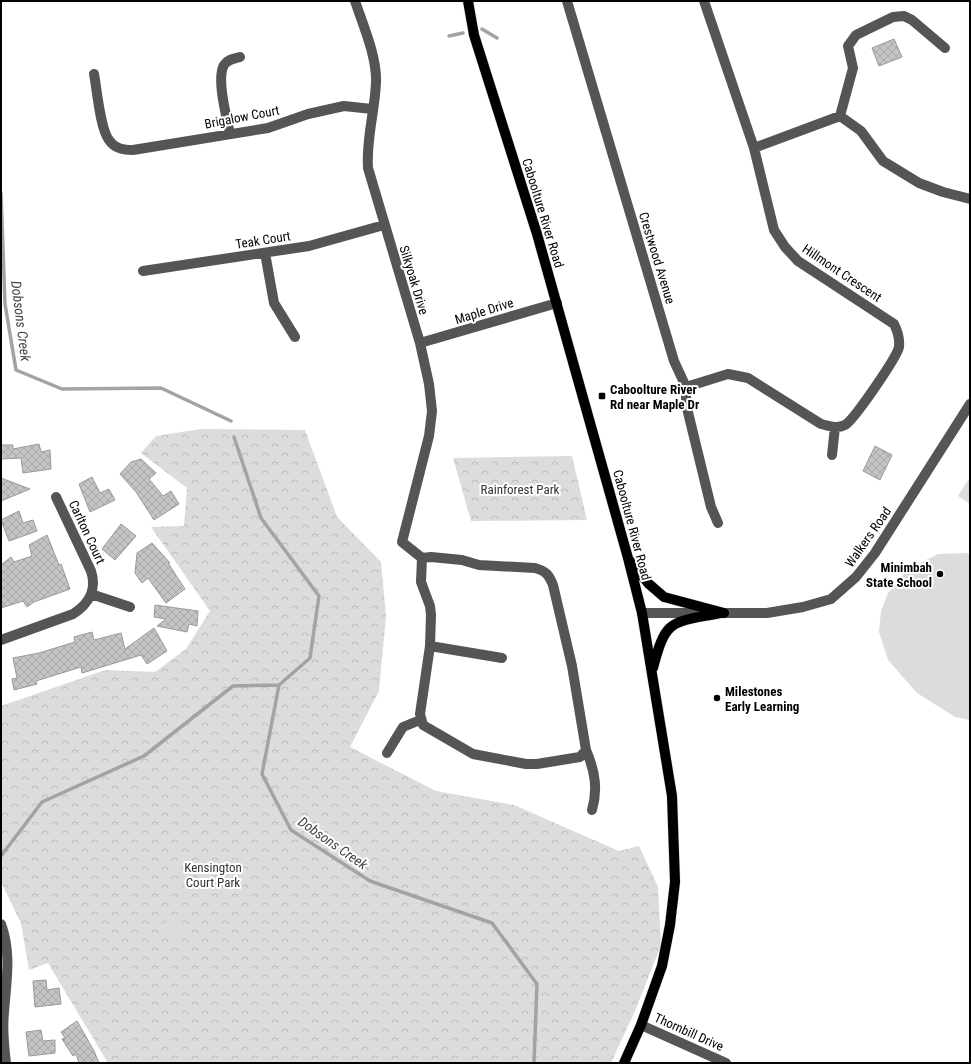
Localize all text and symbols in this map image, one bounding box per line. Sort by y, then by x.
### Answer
street label: Brigalow Court [203,102,281,132]
street label: Caboolture River Road [519,156,567,270]
street label: Crestwood Avenue [636,210,678,306]
street label: Teak Court [234,228,292,252]
street label: Hillmont Crescent [800,241,884,305]
street label: Silkyoak Drive [396,244,432,316]
water label: Dobsons Creek [8,280,34,363]
street label: Maple Drive [453,295,515,327]
place label: Caboolture River Rd near Maple Dr [610,382,700,412]
marker: Caboolture River Rd near Maple Dr [597,391,607,401]
street label: Caboolture River Road [610,468,654,582]
park label: Rainforest Park [481,482,560,497]
street label: Carlton Court [66,498,108,566]
street label: Walkers Road [842,504,894,570]
place label: Minimbah State School [866,560,932,590]
marker: Minimbah State School [935,569,945,579]
place label: Milestones Early Learning [725,684,799,714]
marker: Milestones Early Learning [712,693,722,703]
water label: Dobsons Creek [295,813,371,873]
park label: Kensington Court Park [184,860,242,890]
street label: Thornbill Drive [652,1010,726,1054]

